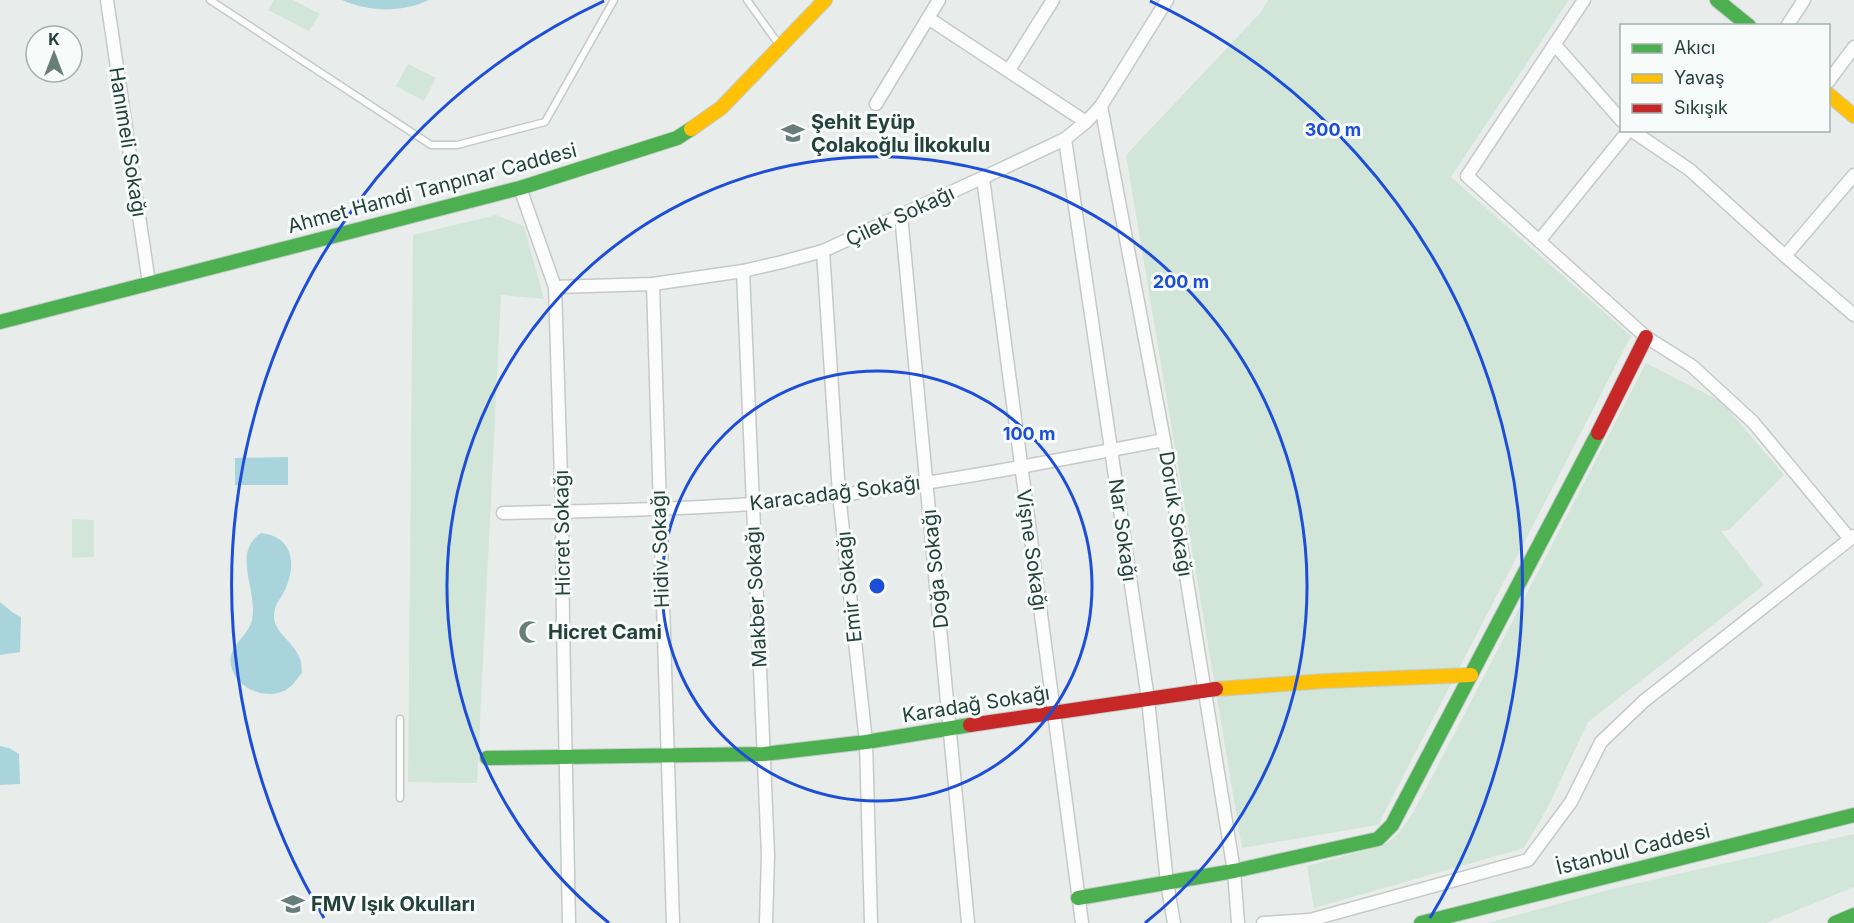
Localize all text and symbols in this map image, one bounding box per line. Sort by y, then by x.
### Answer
north arrow [24,24,84,84]
legend [1620,24,1830,132]
text: K [48,29,60,49]
text: Akıcı [1674,37,1715,58]
street label: Hanımeli Sokağı [104,65,152,219]
text: Yavaş [1674,67,1724,88]
text: Sıkışık [1674,97,1728,118]
place label: Şehit Eyüp Çolakoğlu İlkokulu [811,110,990,157]
text: 300 m [1305,119,1361,140]
school or university icon: Şehit Eyüp Çolakoğlu İlkokulu [780,120,806,146]
street label: Ahmet Hamdi Tanpınar Caddesi [285,138,579,238]
street label: Çilek Sokağı [842,180,958,252]
text: 200 m [1153,271,1209,292]
text: 100 m [1003,423,1055,444]
street label: Doruk Sokağı [1154,450,1198,578]
street label: Hicret Sokağı [549,470,575,596]
street label: Karacadağ Sokağı [748,471,922,515]
street label: Nar Sokağı [1104,477,1142,583]
street label: Vişne Sokağı [1012,488,1052,612]
street label: Hidiv Sokağı [646,490,674,608]
street label: Doğa Sokağı [917,508,953,630]
street label: Makber Sokağı [740,526,772,668]
street label: Emir Sokağı [831,530,867,644]
centre of rings [867,576,887,596]
mosque icon: Hicret Cami [517,619,543,645]
place label: Hicret Cami [548,620,662,644]
street label: Karadağ Sokağı [901,680,1051,728]
street label: İstanbul Caddesi [1553,817,1712,880]
school or university icon: FMV Işık Okulları [280,891,306,917]
place label: FMV Işık Okulları [311,892,475,916]

